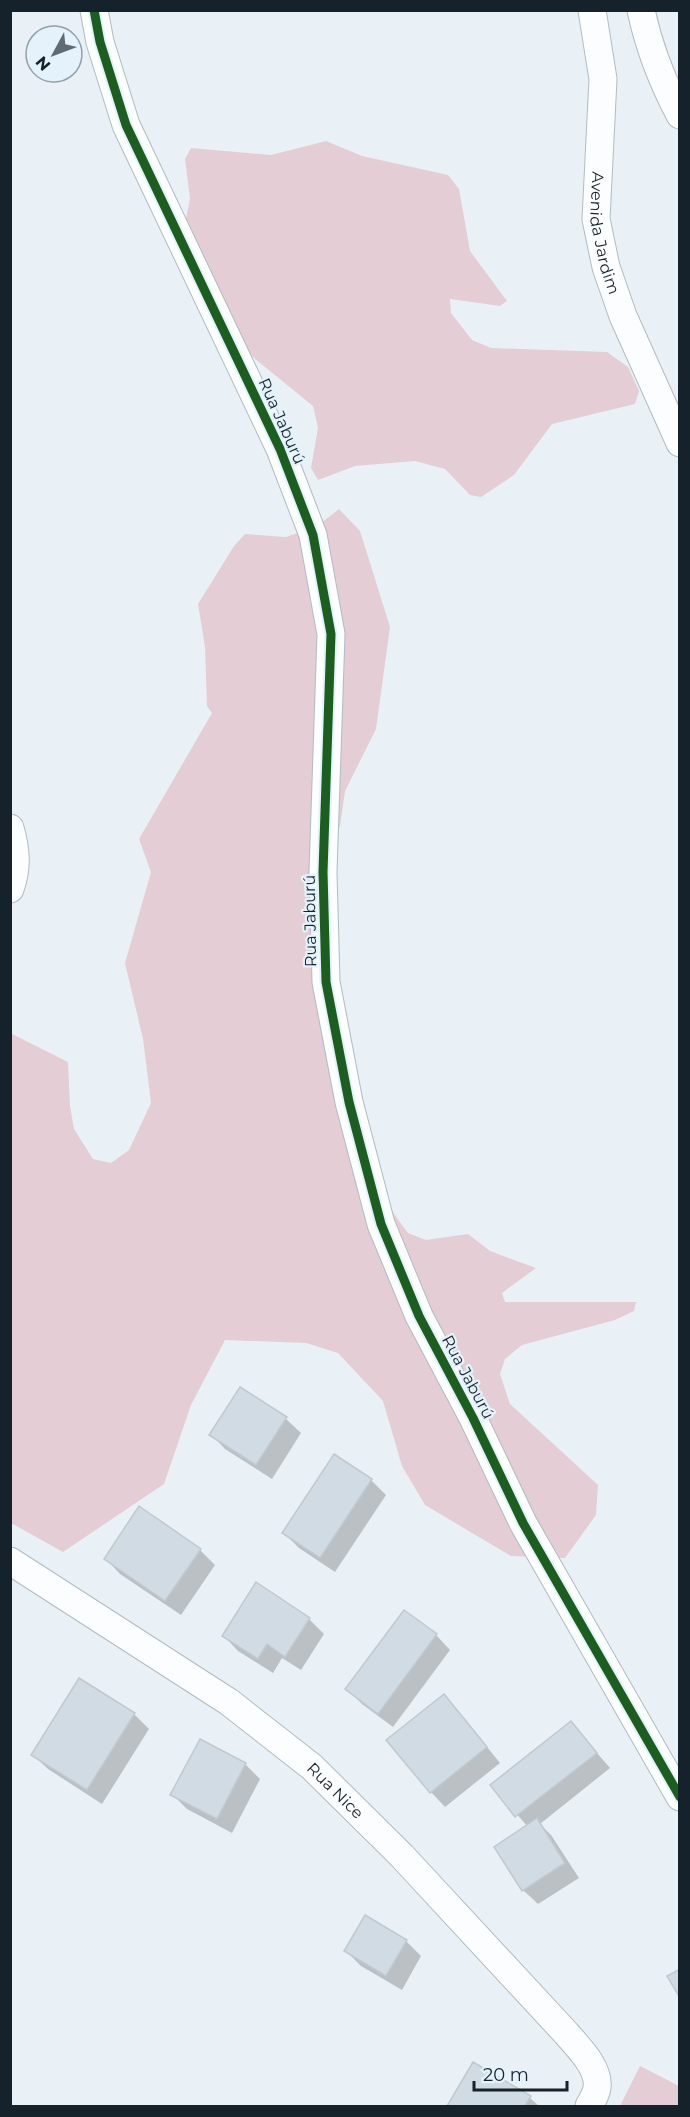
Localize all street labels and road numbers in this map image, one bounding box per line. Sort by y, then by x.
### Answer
street label: Avenida Jardim [586,171,624,297]
street label: Rua Jaburú [255,375,309,467]
street label: Rua Jaburú [300,875,320,967]
street label: Rua Jaburú [438,1332,498,1422]
street label: Rua Nice [303,1758,368,1822]

